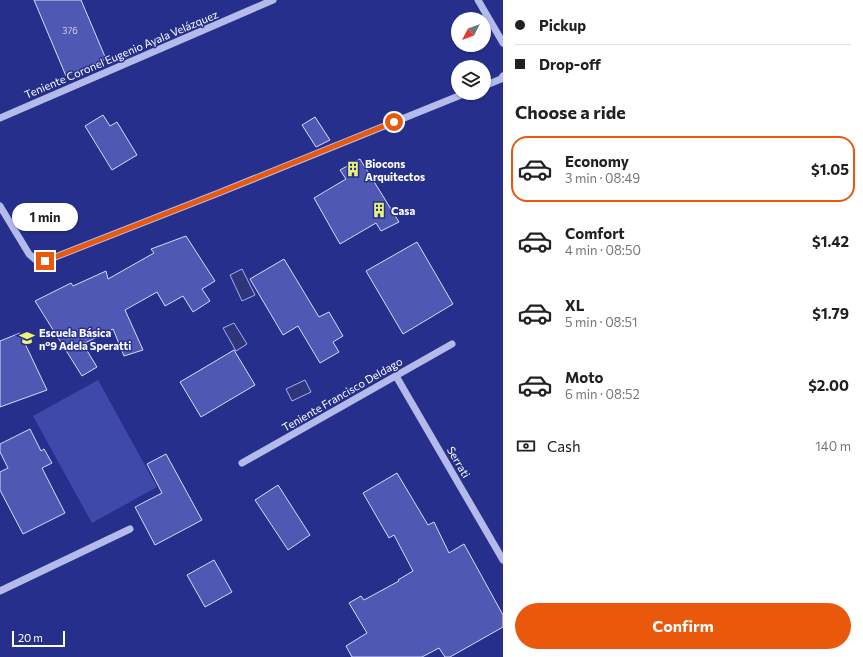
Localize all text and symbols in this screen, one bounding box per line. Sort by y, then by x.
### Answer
street label: Teniente Coronel Eugenio Ayala Velázquez [22,7,220,101]
north arrow [451,12,491,52]
map controls [451,12,491,100]
text: Pickup [539,16,586,34]
house number: 376 [62,25,78,36]
text: Drop-off [539,55,601,73]
button: layers [451,60,491,100]
text: Choose a ride [515,101,626,123]
route start [385,113,403,131]
icon: car [517,151,553,187]
text: Economy [565,152,629,170]
place label: Biocons Arquitectos [365,157,425,183]
building icon: Biocons Arquitectos [344,160,362,178]
text: $1.05 [811,160,849,178]
text: 3 min · 08:49 [565,170,640,186]
building icon: Casa [370,201,388,219]
callout: 1 min [12,203,78,231]
place label: Casa [391,204,415,217]
text: 1 min [30,209,60,225]
icon: car [517,223,553,259]
text: Comfort [565,224,625,242]
text: $1.42 [812,232,849,250]
text: 4 min · 08:50 [565,242,641,258]
route end [36,252,54,270]
icon: car [517,295,553,331]
text: XL [565,296,584,314]
text: $1.79 [812,304,849,322]
text: 5 min · 08:51 [565,314,638,330]
place label: Escuela Básica nº9 Adela Speratti [39,326,131,352]
school or university icon: Escuela Básica nº9 Adela Speratti [18,329,36,347]
street label: Teniente Francisco Deldago [280,354,405,434]
icon: car [517,367,553,403]
text: Moto [565,368,604,386]
text: $2.00 [808,376,849,394]
text: 6 min · 08:52 [565,386,640,402]
icon: cash [515,435,537,457]
text: Cash [547,437,581,455]
text: 140 m [815,438,851,454]
street label: Serrati [445,444,473,480]
button: Confirm [515,603,851,649]
scale bar [12,629,65,648]
text: 20 m [18,631,43,644]

